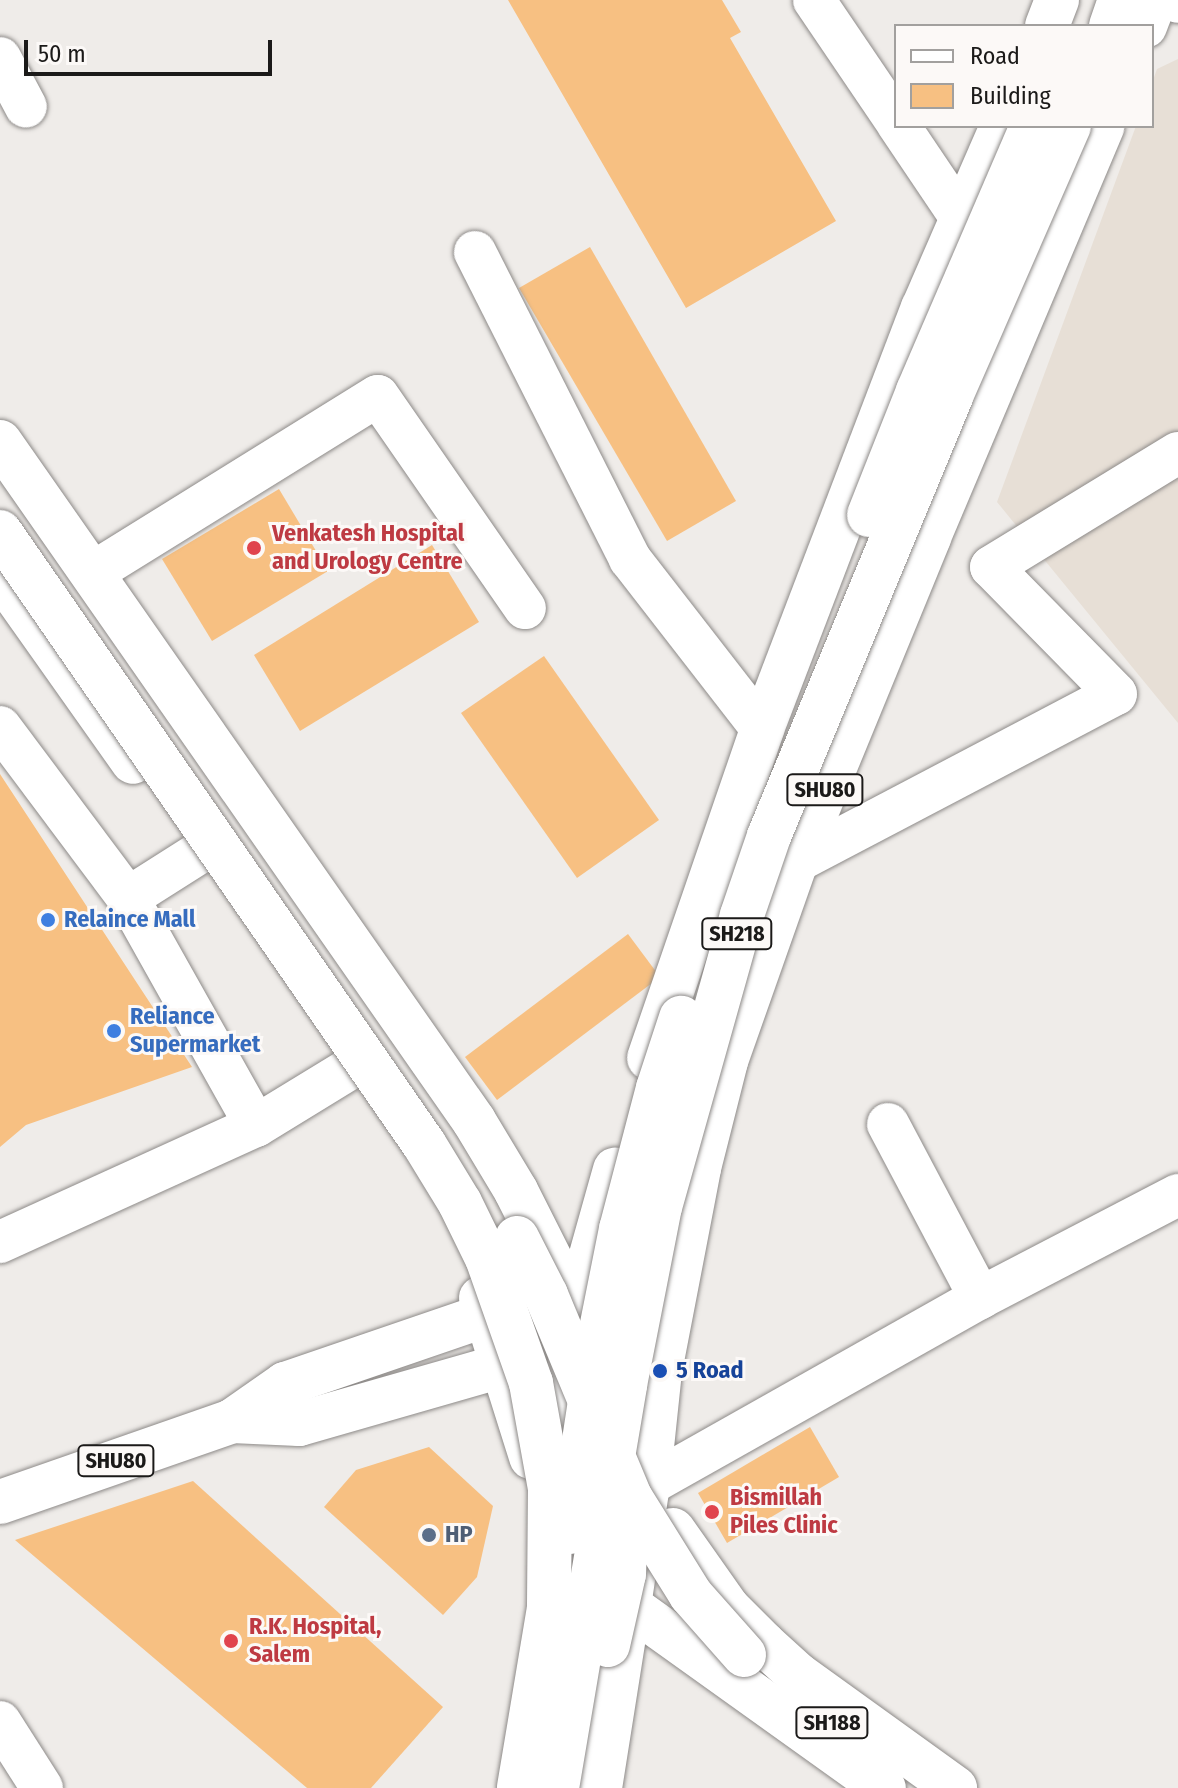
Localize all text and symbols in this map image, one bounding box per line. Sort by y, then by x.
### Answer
scale bar [28,24,276,74]
legend [894,24,1154,128]
text: 50 m [38,40,86,68]
text: Road [970,42,1020,70]
text: Building [970,82,1051,110]
place label: Venkatesh Hospital and Urology Centre [272,520,464,576]
marker: Venkatesh Hospital and Urology Centre [243,537,265,559]
road number: SHU80 [785,772,865,808]
place label: Relaince Mall [64,906,196,934]
marker: Relaince Mall [39,911,57,929]
road number: SH218 [701,916,773,952]
place label: Reliance Supermarket [130,1003,260,1059]
marker: Reliance Supermarket [105,1022,123,1040]
place label: 5 Road [676,1357,744,1385]
marker: 5 Road [651,1362,669,1380]
road number: SHU80 [76,1443,156,1479]
place label: Bismillah Piles Clinic [730,1484,838,1540]
marker: Bismillah Piles Clinic [701,1501,723,1523]
place label: HP [445,1521,473,1549]
marker: HP [420,1526,438,1544]
place label: R.K. Hospital, Salem [249,1613,382,1669]
marker: R.K. Hospital, Salem [220,1630,242,1652]
road number: SH188 [794,1705,870,1741]

